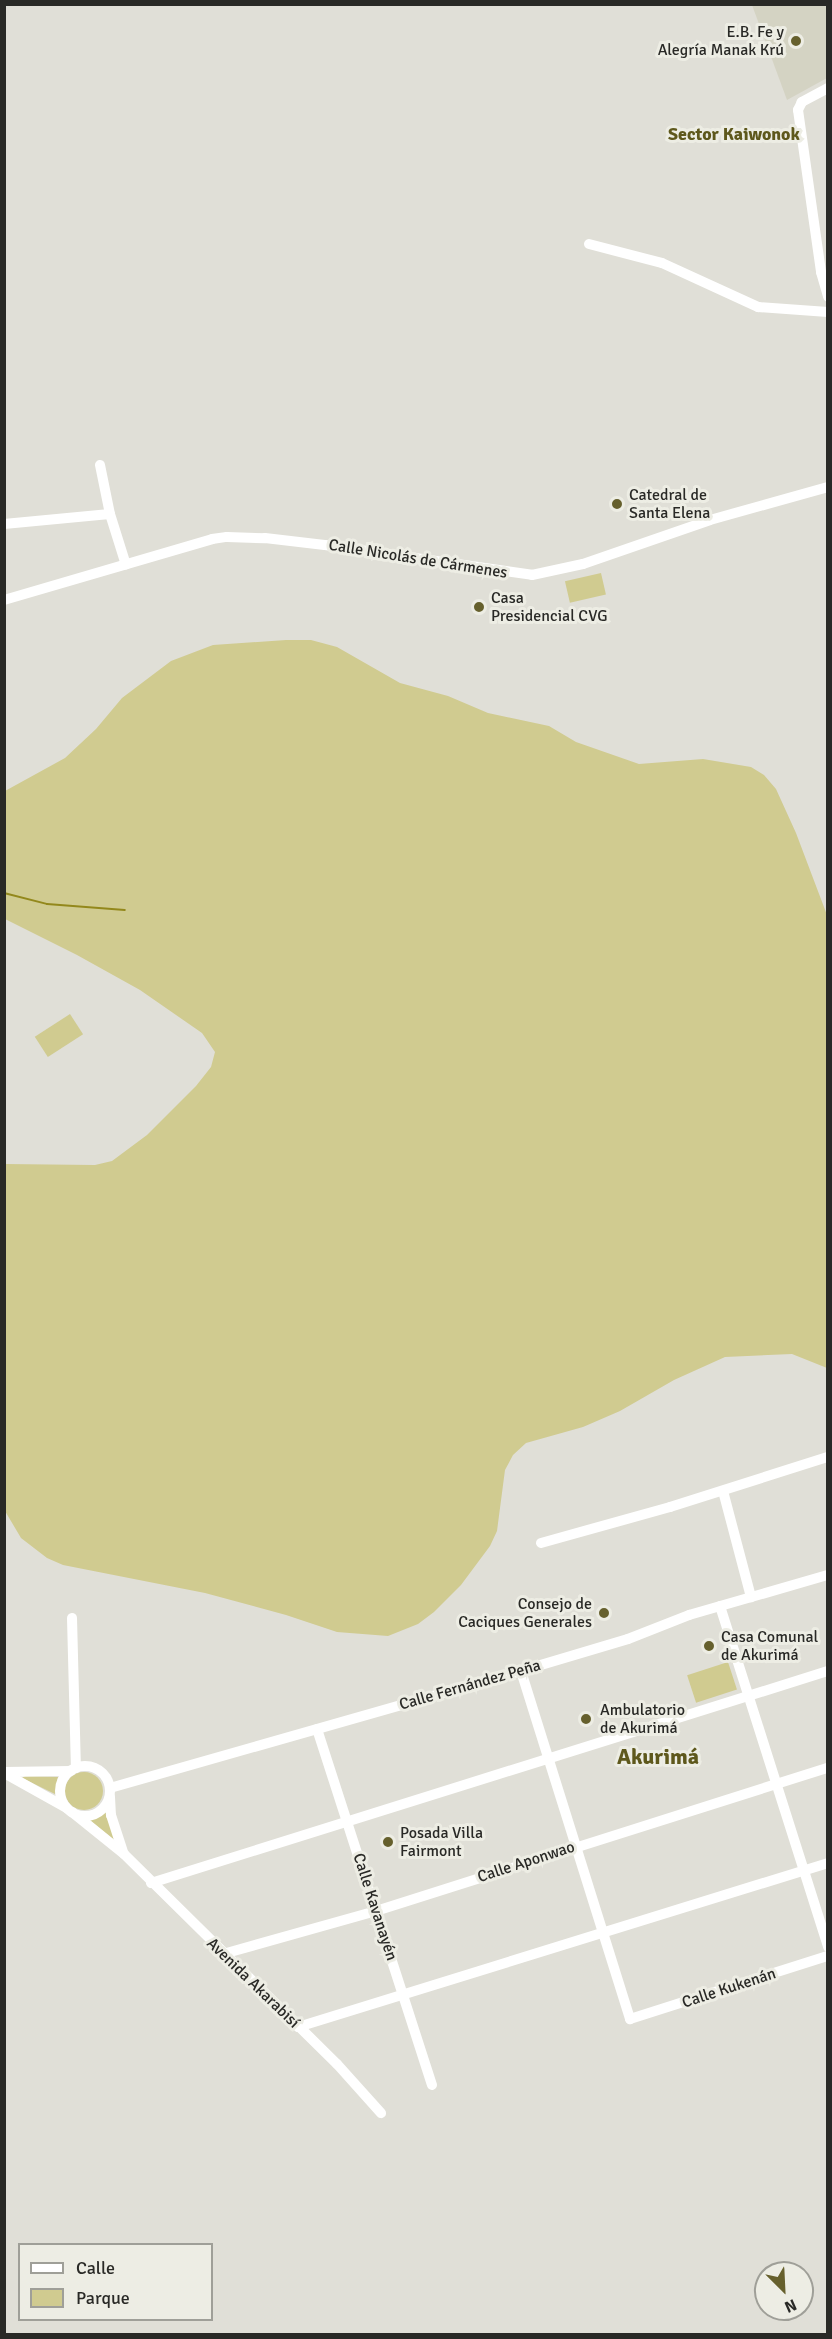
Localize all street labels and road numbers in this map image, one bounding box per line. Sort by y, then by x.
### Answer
street label: Calle Nicolás de Cármenes [327,535,509,583]
street label: Calle Fernández Peña [397,1656,543,1714]
street label: Calle Aponwao [475,1837,577,1887]
street label: Calle Kavanayén [349,1851,401,1963]
street label: Avenida Akarabisí [203,1934,303,2032]
street label: Calle Kukenán [680,1964,778,2012]

